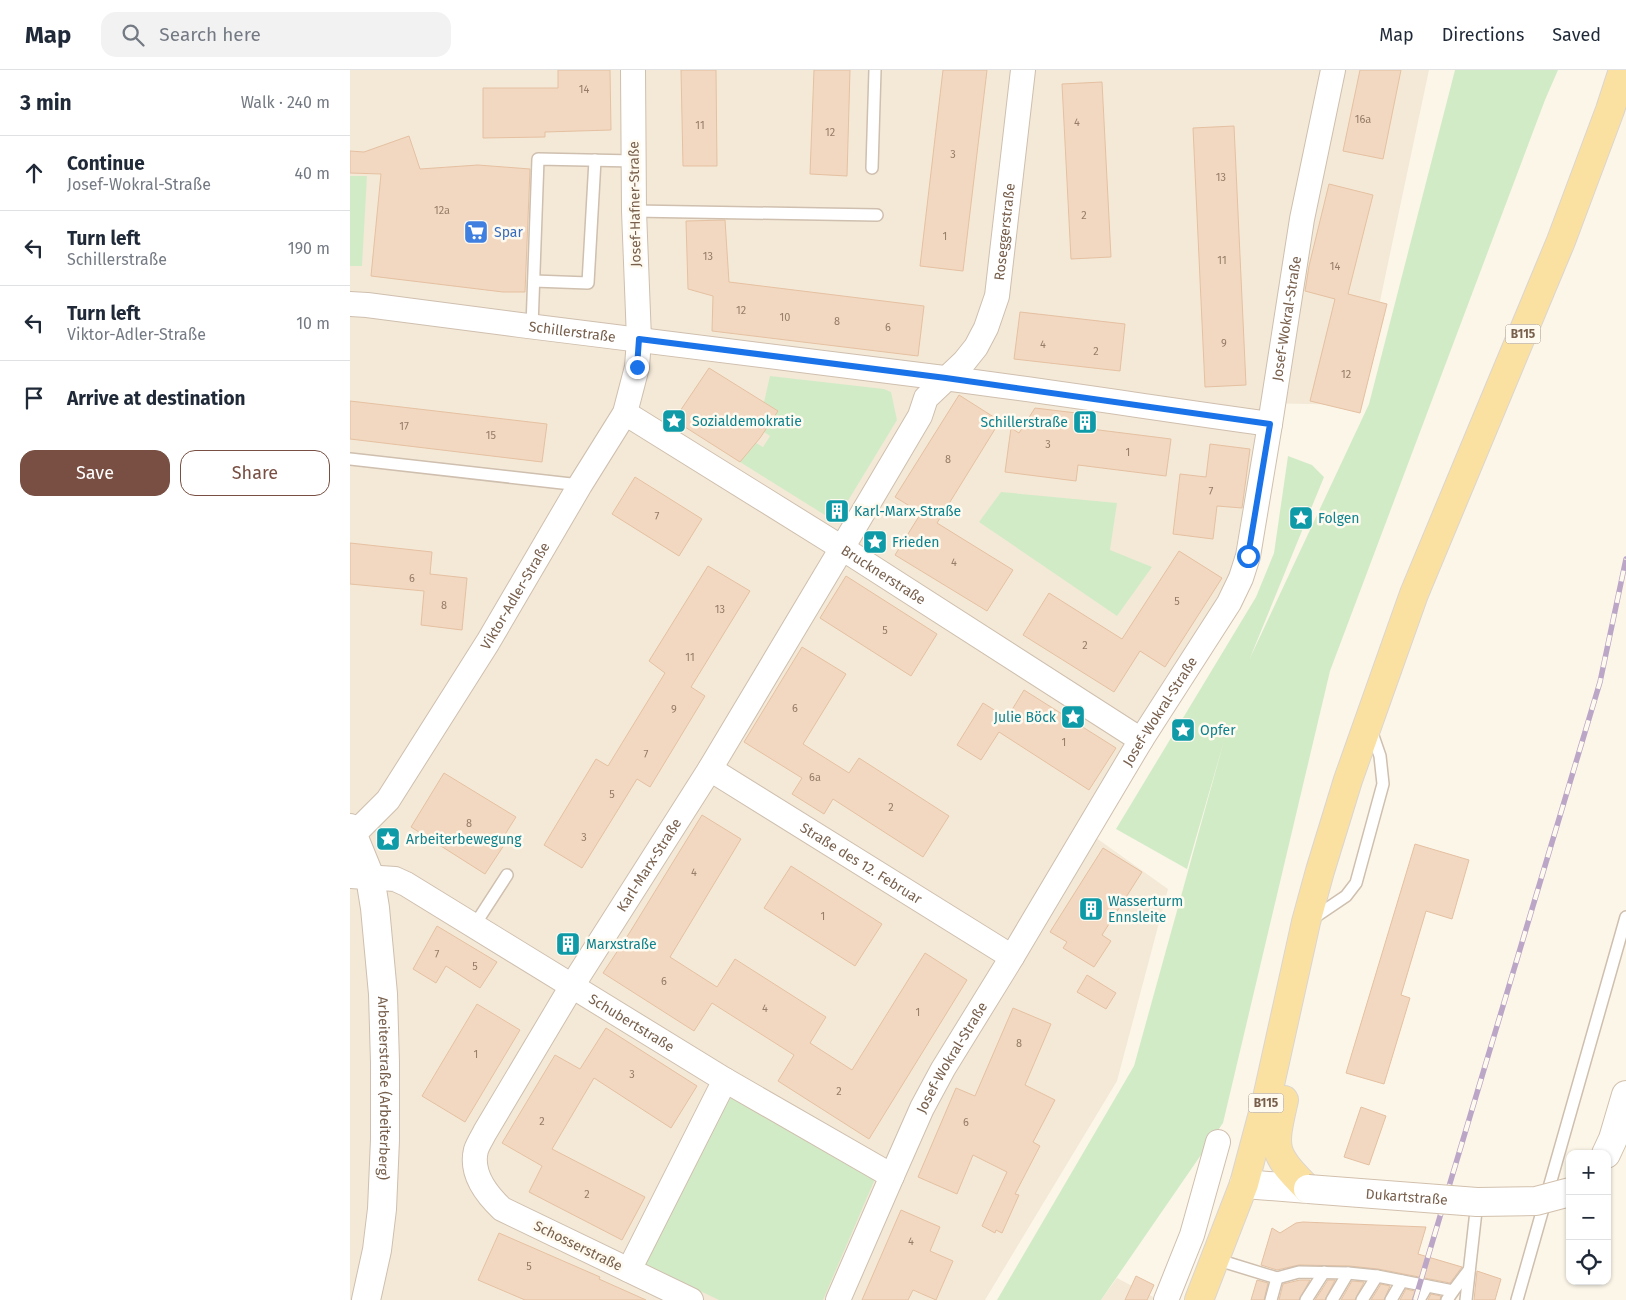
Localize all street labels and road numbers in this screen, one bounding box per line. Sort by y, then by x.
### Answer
street label: Josef-Hafner-Straße [625,141,645,267]
street label: Roseggerstraße [990,182,1018,281]
street label: Josef-Wokral-Straße [1268,255,1305,382]
street label: Schillerstraße [528,318,617,345]
road number: B115 [1506,324,1540,344]
street label: Viktor-Adler-Straße [477,539,553,653]
street label: Brucknerstraße [838,541,929,608]
street label: Josef-Wokral-Straße [1119,654,1201,769]
street label: Karl-Marx-Straße [613,815,685,915]
street label: Straße des 12. Februar [797,819,926,908]
street label: Schubertstraße [586,990,678,1055]
street label: Arbeiterstraße (Arbeiterberg) [375,996,394,1180]
street label: Josef-Wokral-Straße [912,999,991,1116]
road number: B115 [1248,1094,1284,1112]
street label: Dukartstraße [1365,1185,1448,1208]
street label: Schosserstraße [531,1217,625,1275]

